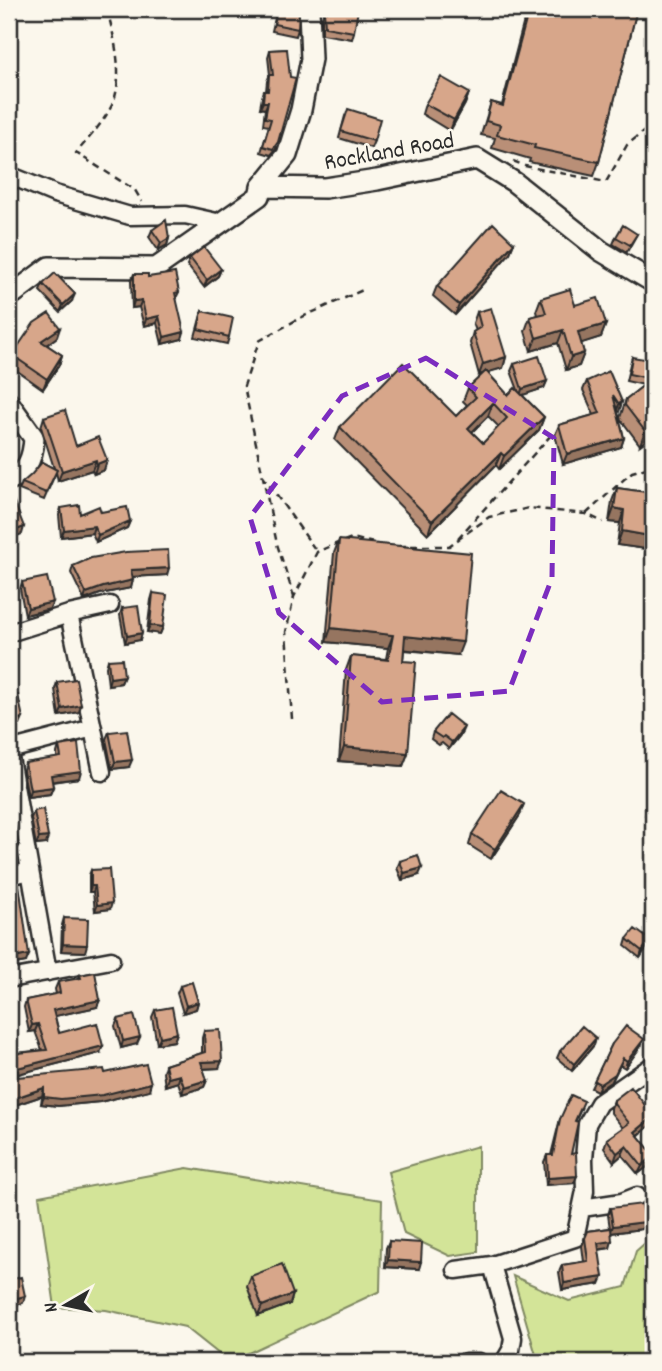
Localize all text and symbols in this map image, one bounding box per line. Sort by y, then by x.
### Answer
street label: Rockland Road [322,125,457,181]
north arrow [32,1270,102,1340]
text: N [39,1300,67,1314]

